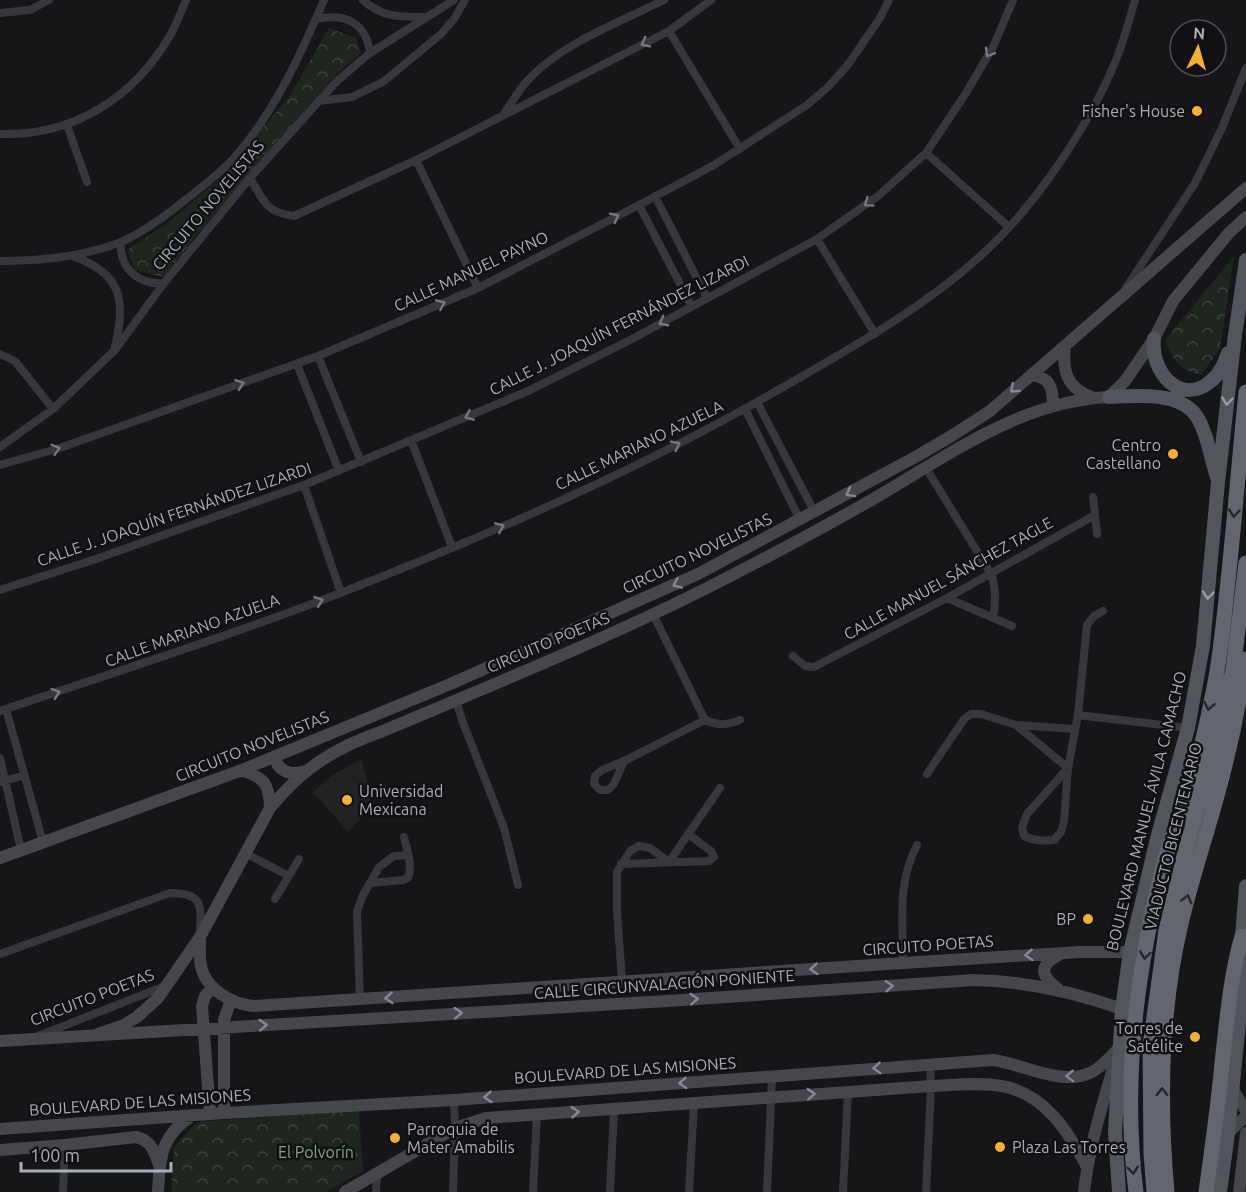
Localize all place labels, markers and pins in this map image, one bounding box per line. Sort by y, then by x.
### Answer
place label: Fisher's House [1082,102,1185,120]
marker: Fisher's House [1190,104,1204,118]
place label: Centro Castellano [1086,436,1161,472]
marker: Centro Castellano [1166,447,1180,461]
place label: Universidad Mexicana [359,782,443,818]
marker: Universidad Mexicana [340,793,354,807]
place label: BP [1056,910,1076,928]
marker: BP [1081,912,1095,926]
place label: Torres de Satélite [1116,1019,1183,1055]
marker: Torres de Satélite [1188,1030,1202,1044]
place label: Parroquia de Mater Amabilis [407,1120,515,1156]
marker: Parroquia de Mater Amabilis [388,1131,402,1145]
place label: Plaza Las Torres [1012,1138,1126,1156]
marker: Plaza Las Torres [993,1140,1007,1154]

